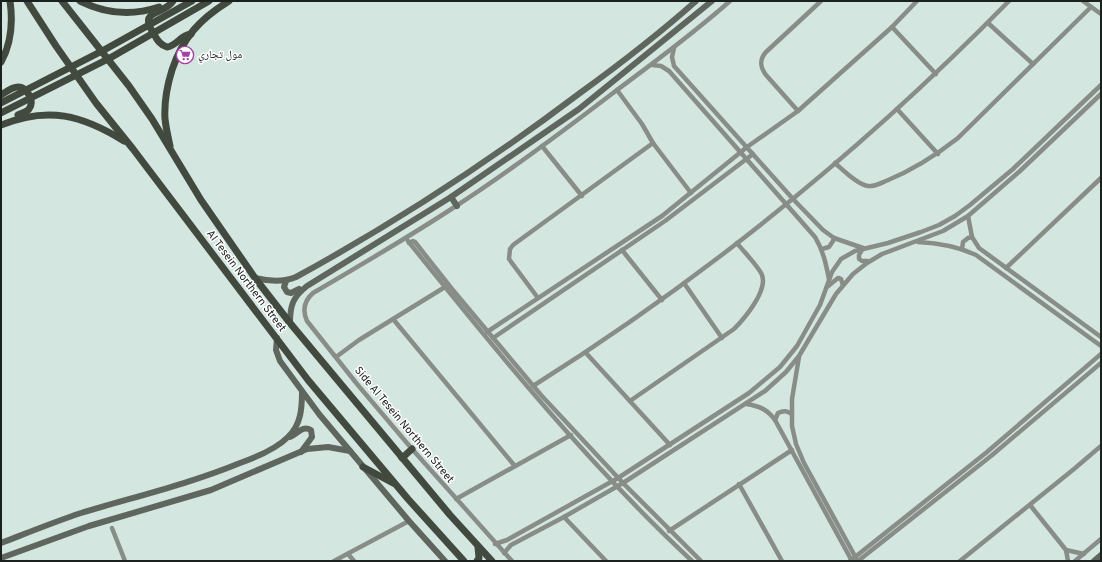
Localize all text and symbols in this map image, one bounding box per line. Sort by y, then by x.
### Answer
supermarket icon: مول تجاري [175,45,195,65]
place label: مول تجاري [198,48,242,63]
street label: Al Tesein Northern Street [203,227,289,335]
street label: Side Al Tesein Northern Street [351,364,457,486]

